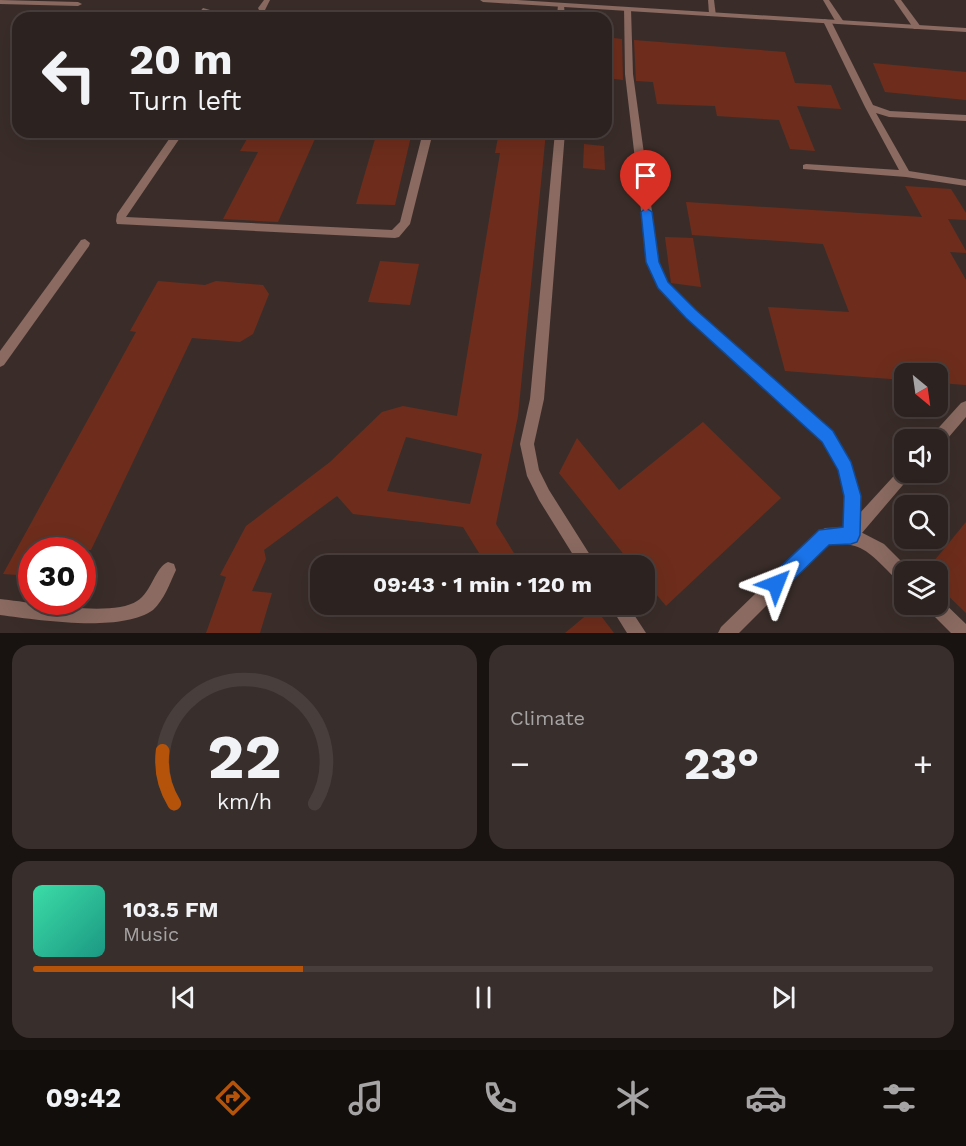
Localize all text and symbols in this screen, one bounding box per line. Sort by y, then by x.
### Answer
text: 20 m [129,35,233,84]
icon: left [30,36,108,114]
text: Turn left [129,85,241,117]
pin [620,150,671,212]
icon: arrive [629,159,662,192]
north arrow [894,363,948,417]
map controls [894,363,948,615]
button: sound [894,429,948,483]
button: search [894,495,948,549]
speed limit sign: 30 [18,537,96,615]
position arrow [744,552,808,616]
button: layers [894,561,948,615]
text: 09:43 · 1 min · 120 m [373,572,592,597]
text: Climate [510,706,585,730]
text: 22 [207,720,282,793]
text: 23° [684,737,759,790]
text: − [510,744,530,783]
text: + [913,744,933,783]
text: km/h [217,789,272,814]
text: 103.5 FM [123,897,219,922]
text: Music [123,922,179,946]
icon: previous [167,981,200,1014]
icon: pause [467,981,500,1014]
icon: next [767,981,800,1014]
icon: directions [212,1077,254,1119]
icon: music [345,1077,387,1119]
icon: phone [479,1077,521,1119]
icon: climate [612,1077,654,1119]
icon: car [745,1077,787,1119]
icon: filters [878,1077,920,1119]
text: 09:42 [46,1082,121,1114]

